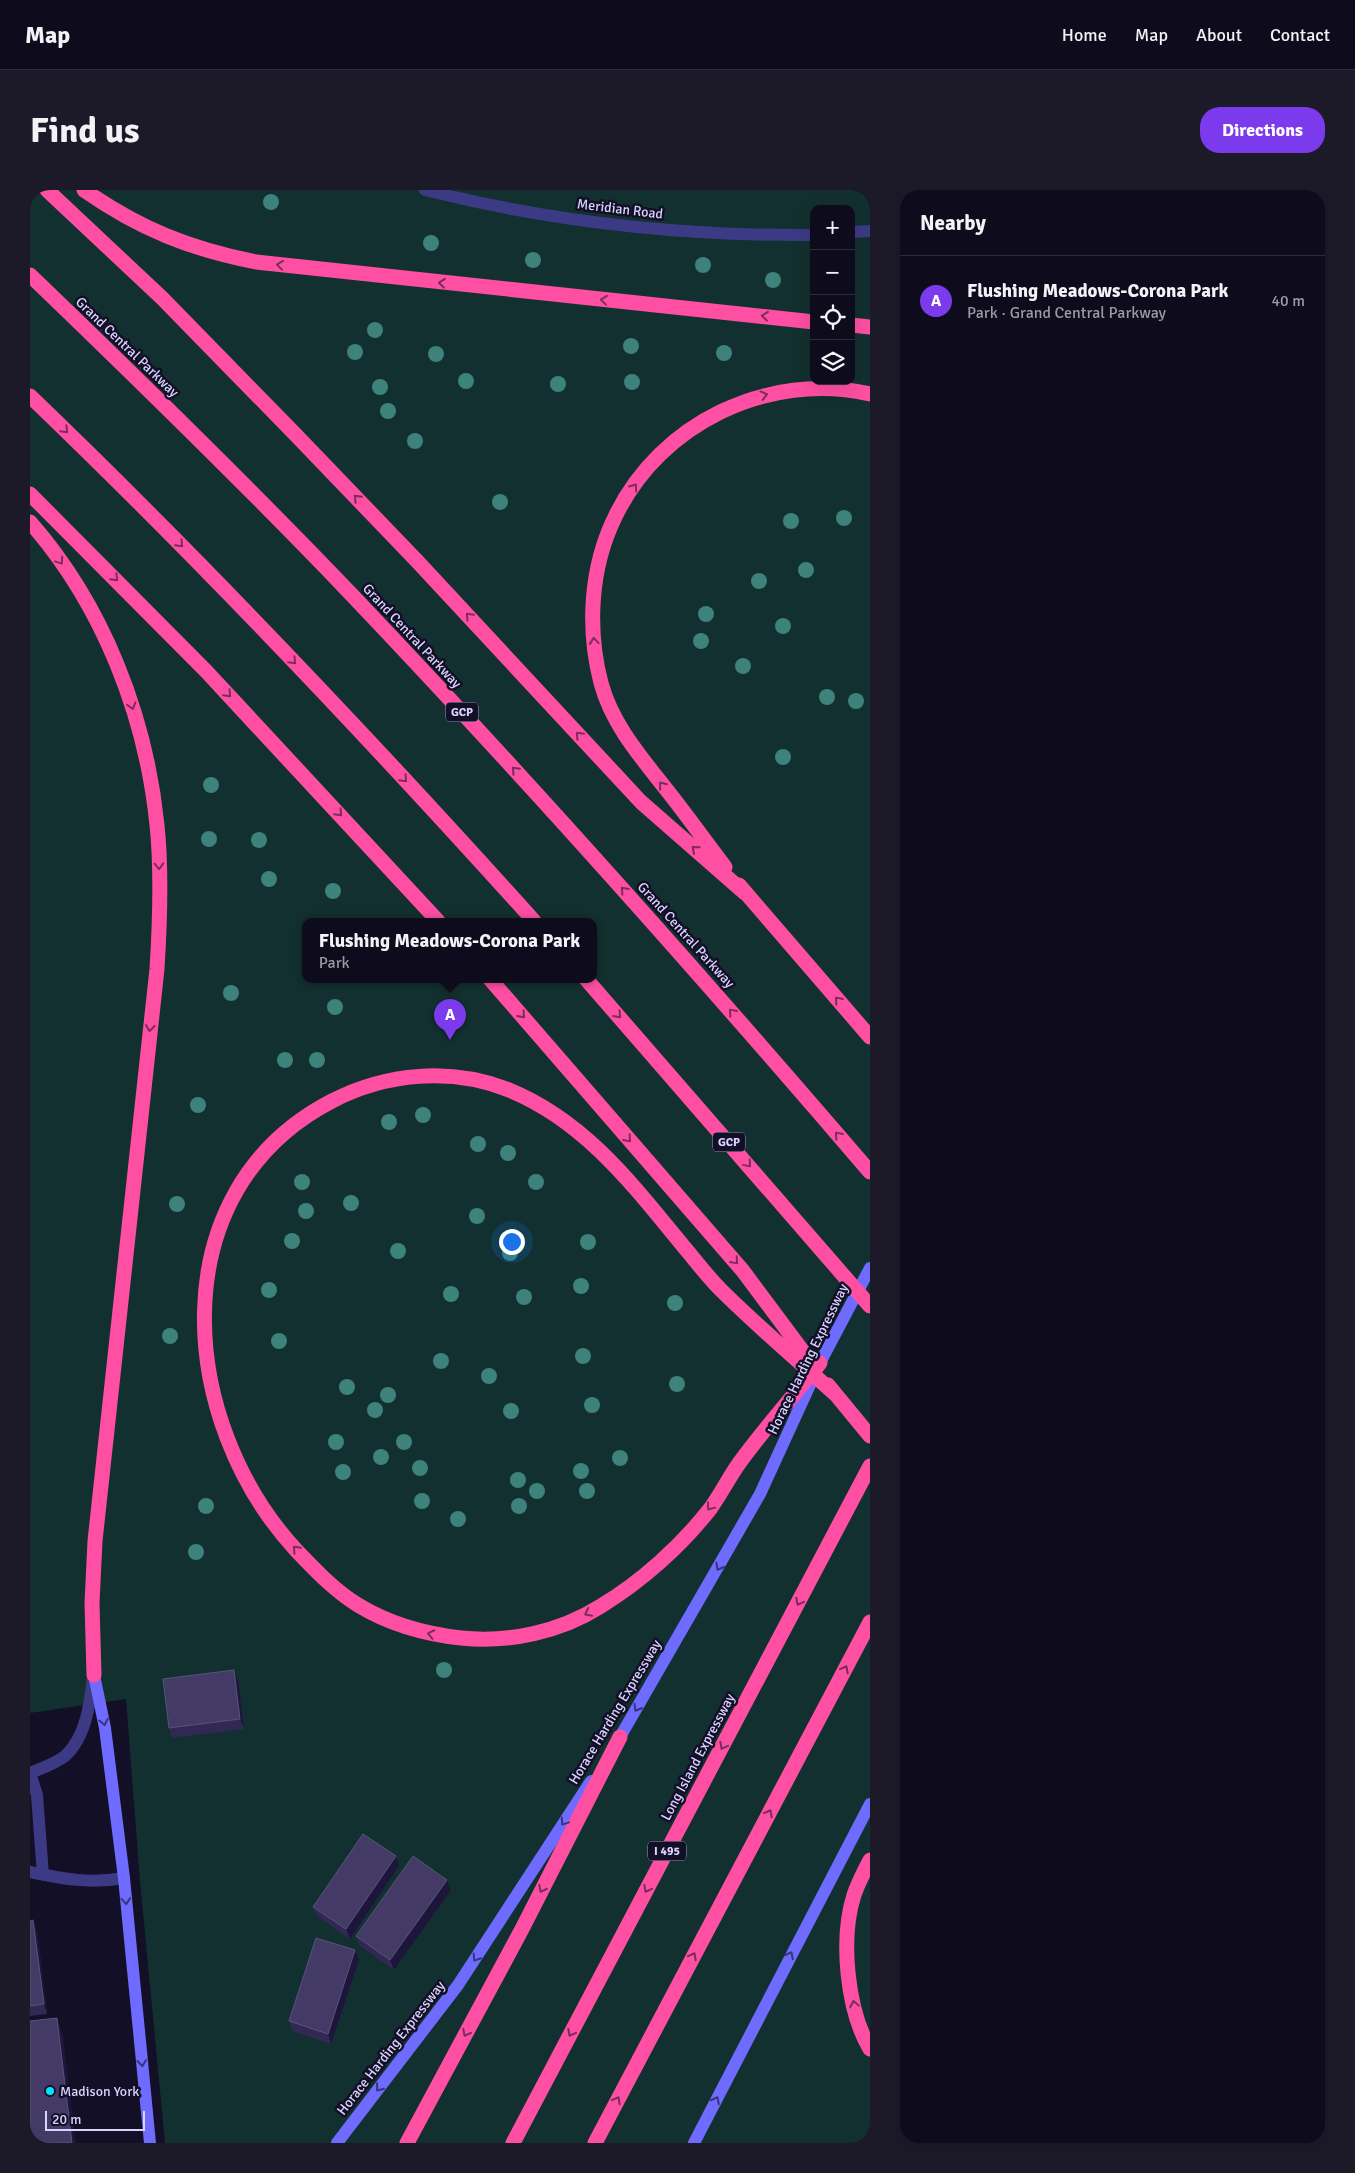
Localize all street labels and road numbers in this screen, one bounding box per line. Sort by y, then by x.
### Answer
street label: Meridian Road [576,195,664,223]
street label: Grand Central Parkway [72,293,182,401]
street label: Grand Central Parkway [359,580,465,692]
road number: GCP [446,702,478,722]
street label: Grand Central Parkway [634,878,738,992]
road number: GCP [713,1132,745,1152]
street label: Horace Harding Expressway [764,1280,852,1437]
street label: Horace Harding Expressway [565,1636,665,1787]
street label: Long Island Expressway [657,1690,739,1823]
road number: I 495 [648,1842,686,1860]
street label: Horace Harding Expressway [333,1977,449,2118]

